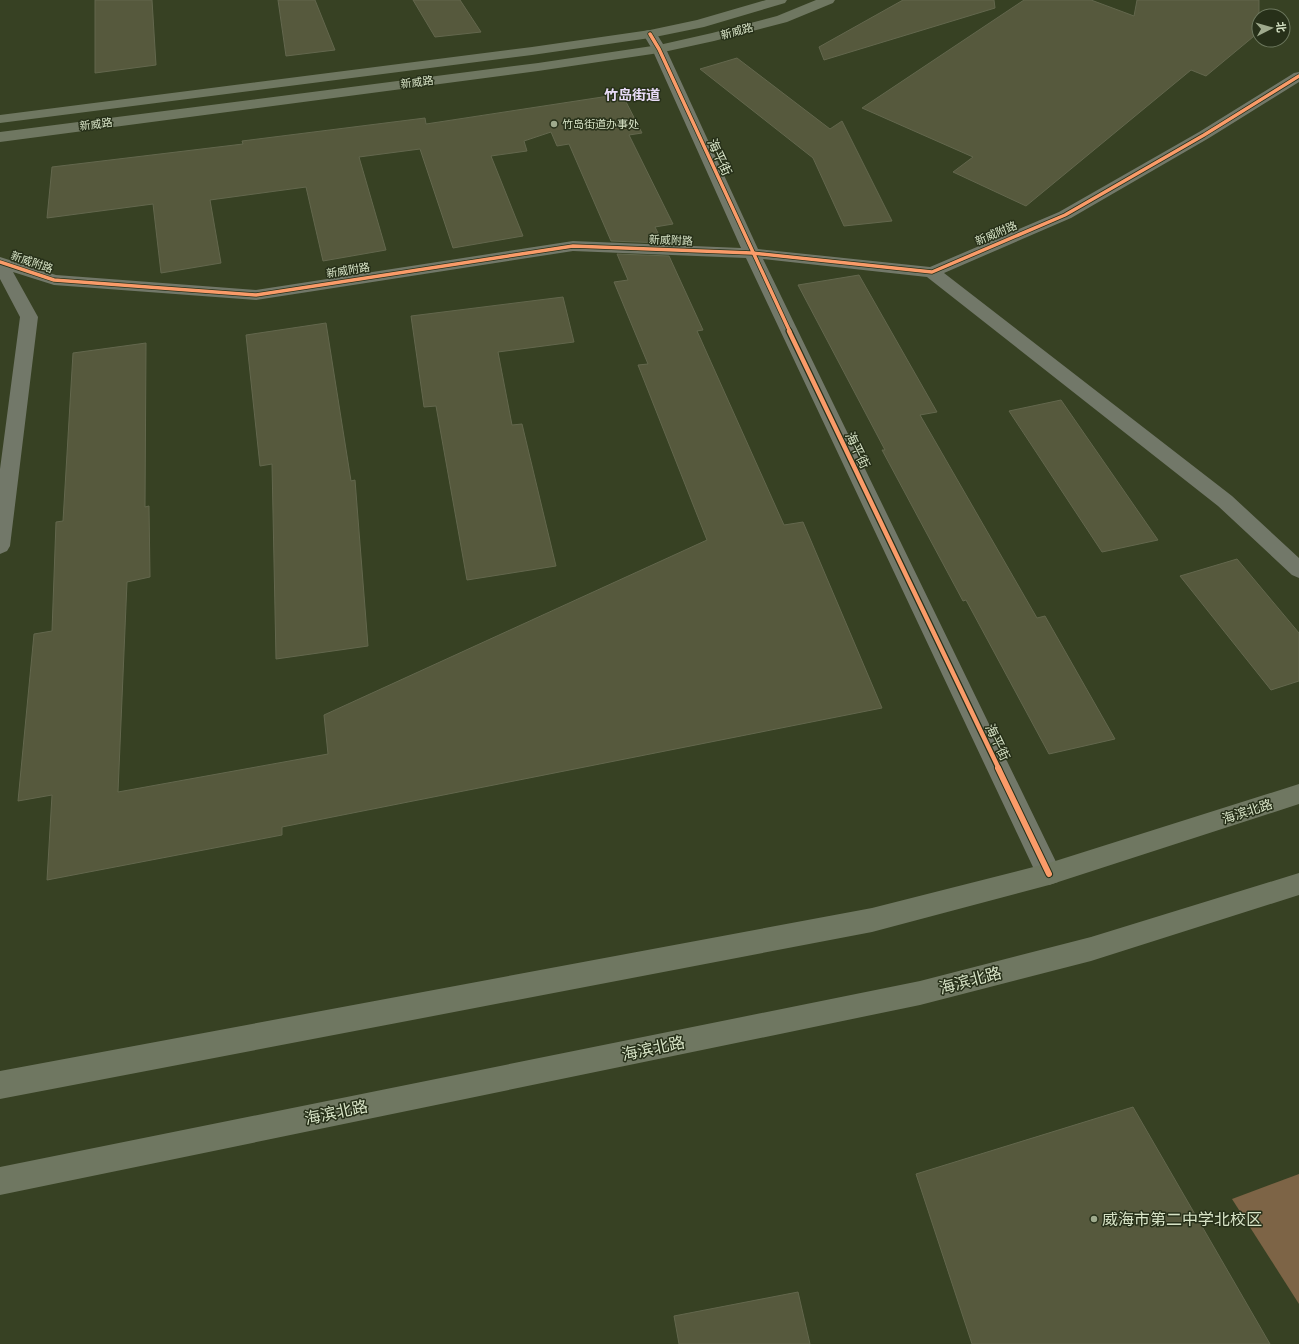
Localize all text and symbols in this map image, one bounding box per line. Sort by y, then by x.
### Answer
north arrow [1251,8,1291,48]
street label: 新威路 [720,21,755,42]
text: 北 [1273,21,1287,33]
street label: 新威路 [400,74,434,91]
district label: 竹岛街道 [604,87,660,104]
street label: 新威路 [79,116,113,133]
place label: 竹岛街道办事处 [562,118,639,131]
marker: 竹岛街道办事处 [549,119,559,129]
street label: 海平街 [705,136,735,178]
street label: 新威附路 [973,219,1019,248]
street label: 新威附路 [649,233,693,248]
street label: 新威附路 [9,249,55,276]
street label: 新威附路 [325,261,371,280]
street label: 海平街 [842,429,873,471]
street label: 海平街 [982,721,1013,763]
street label: 海滨北路 [1220,796,1274,827]
street label: 海滨北路 [937,963,1004,998]
street label: 海滨北路 [620,1033,686,1064]
street label: 海滨北路 [303,1097,369,1128]
place label: 威海市第二中学北校区 [1102,1210,1262,1229]
marker: 威海市第二中学北校区 [1089,1214,1099,1224]

